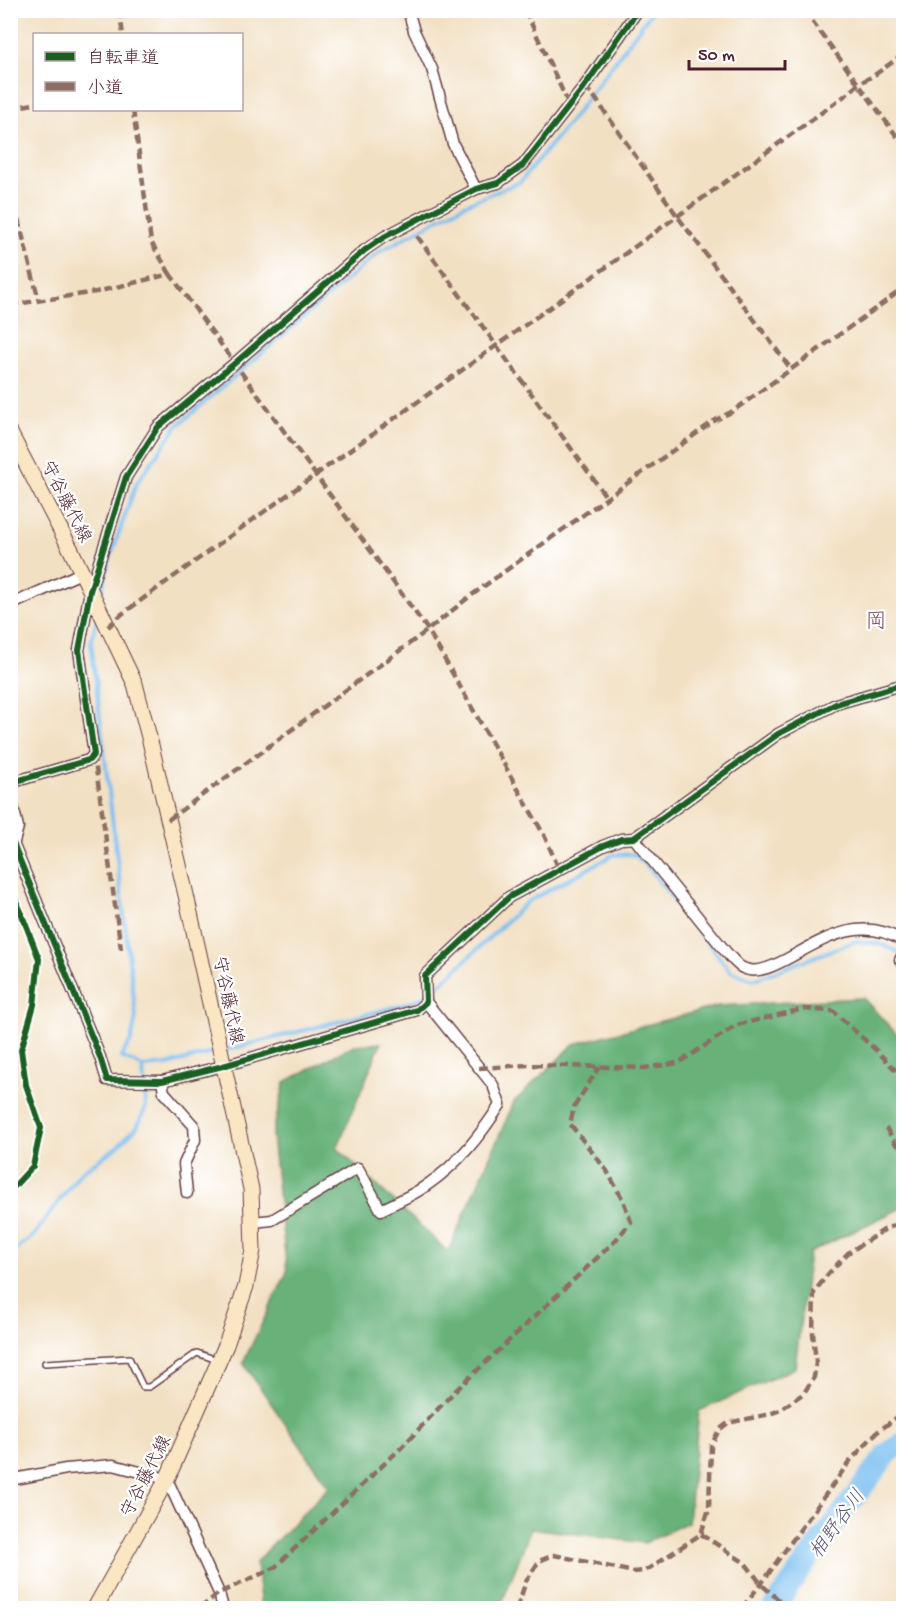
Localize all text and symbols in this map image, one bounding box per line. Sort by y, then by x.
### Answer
legend [33,33,243,111]
scale bar [689,33,785,71]
text: 50 m [698,46,735,67]
text: 自転車道 [87,48,159,70]
text: 小道 [87,78,123,100]
street label: 守谷藤代線 [35,457,95,547]
district label: 岡 [866,611,887,636]
street label: 守谷藤代線 [207,954,247,1047]
street label: 守谷藤代線 [117,1432,177,1522]
water label: 相野谷川 [805,1485,872,1564]

